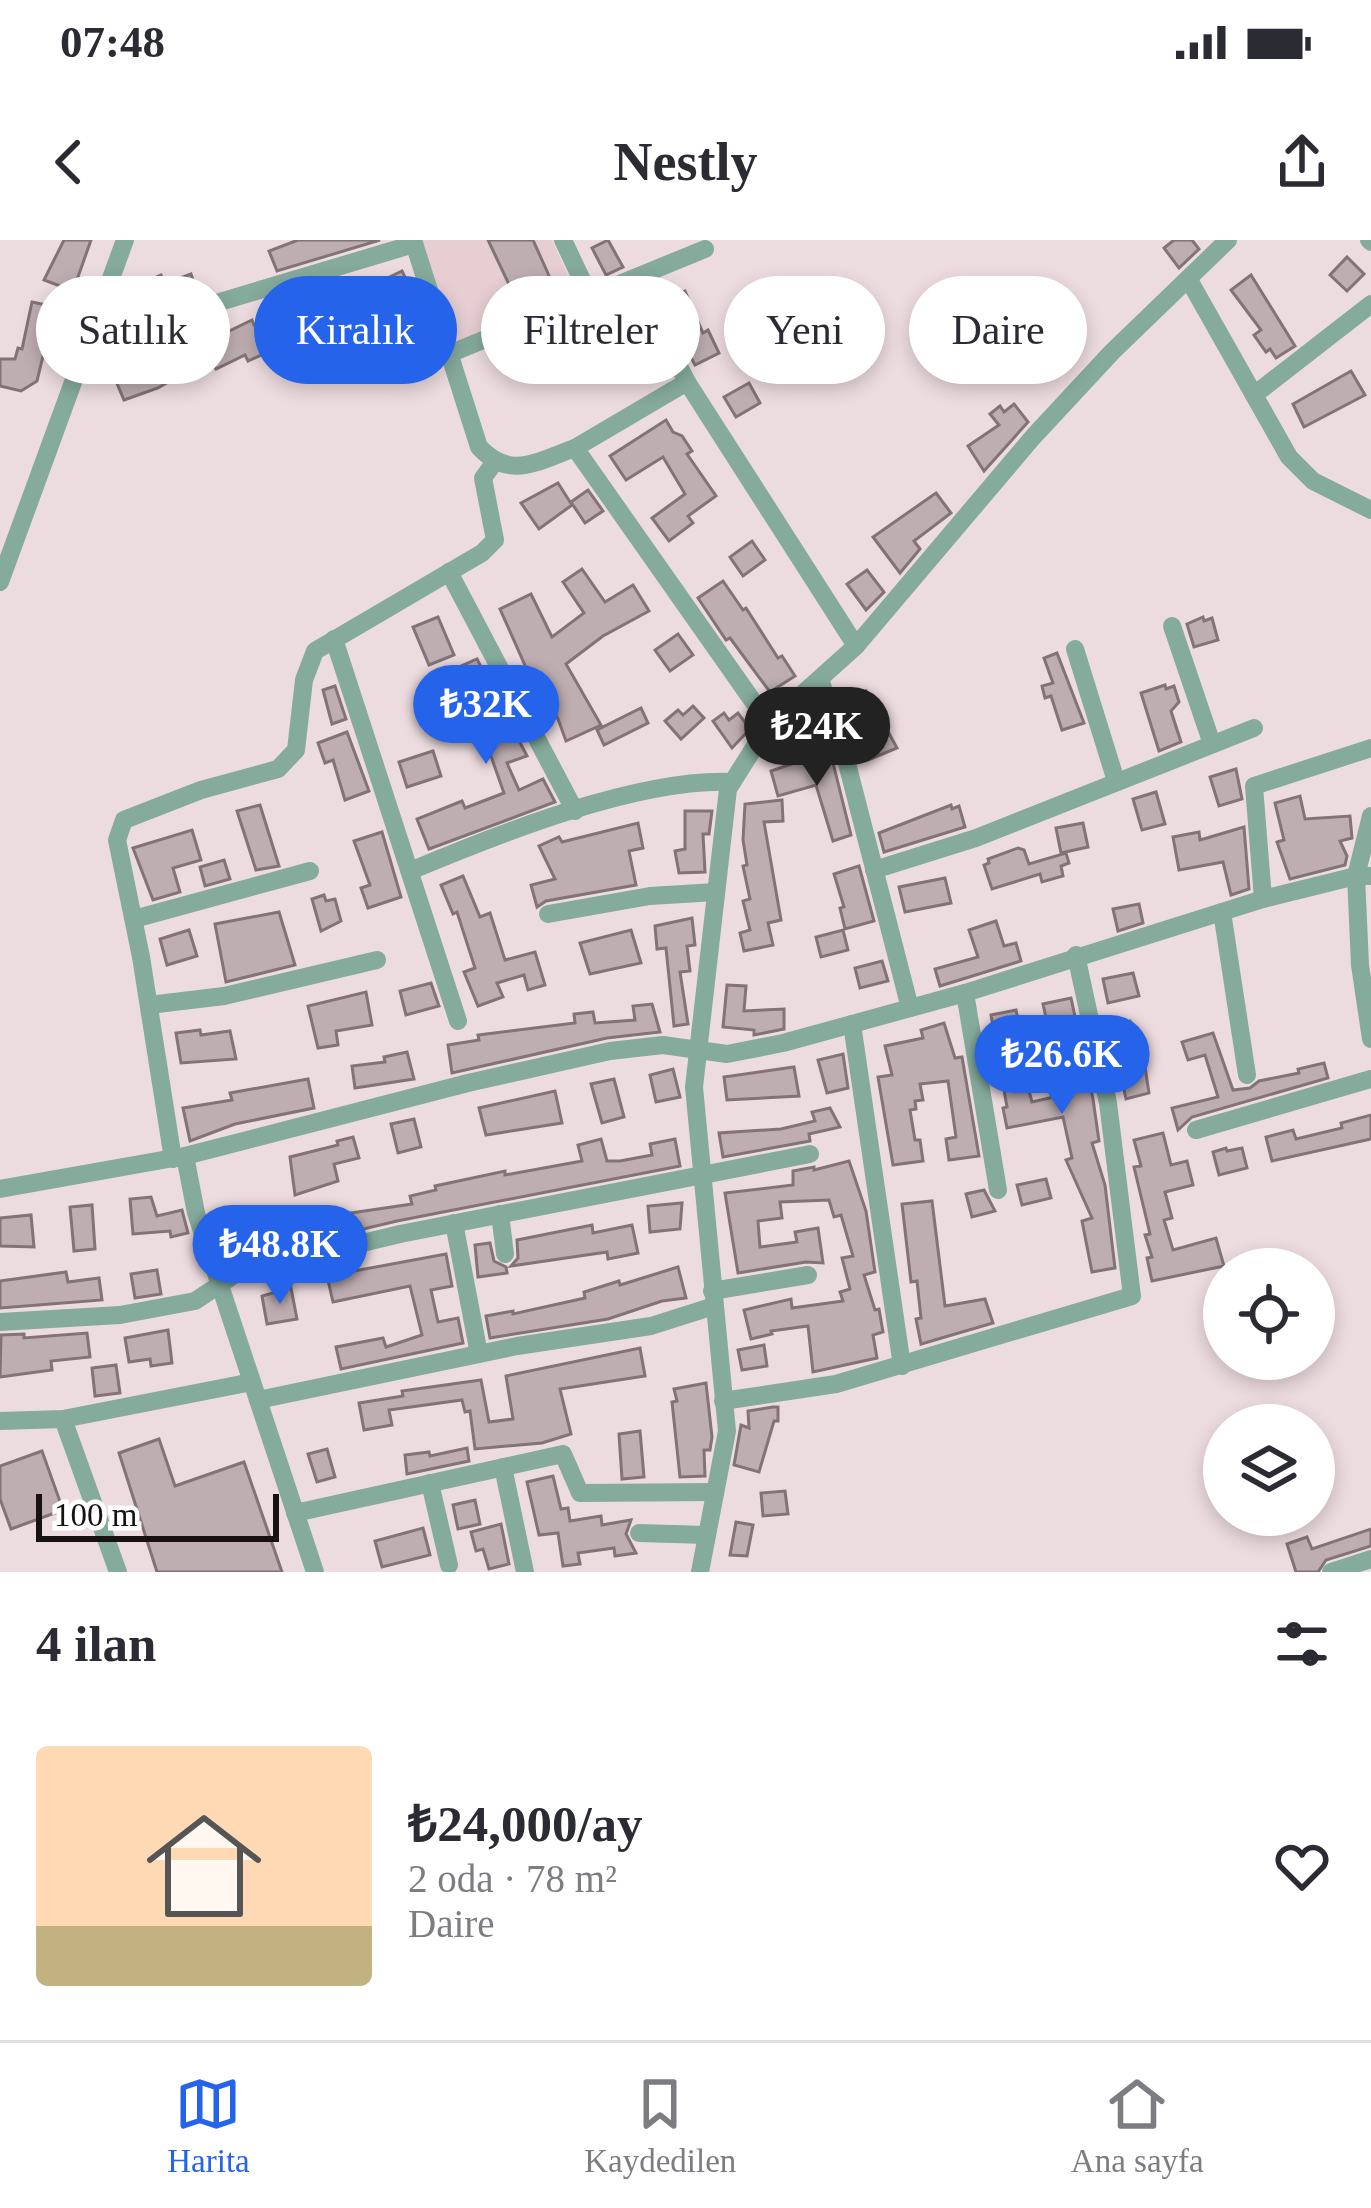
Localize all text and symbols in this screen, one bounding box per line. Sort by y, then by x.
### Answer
text: 07:48 [60,17,165,67]
icon: back [36,129,102,195]
icon: share [1269,129,1335,195]
text: Nestly [614,132,757,192]
chip: Satılık [36,276,230,384]
chip: Kiralık [254,276,457,384]
chip: Filtreler [481,276,700,384]
chip: Yeni [724,276,885,384]
chip: Daire [909,276,1087,384]
pin: ₺32K [415,665,557,767]
text: ₺32K [440,682,532,725]
pin: ₺24K [746,687,888,789]
text: ₺24K [771,704,863,747]
pin: ₺26.6K [964,1015,1160,1117]
text: ₺26.6K [1002,1032,1122,1075]
pin: ₺48.8K [182,1205,378,1307]
text: ₺48.8K [220,1222,340,1265]
map controls [1203,1248,1335,1536]
button: locate [1203,1248,1335,1380]
button: layers [1203,1404,1335,1536]
scale bar [36,1488,279,1541]
text: 100 m [54,1497,137,1533]
icon: filters [1269,1611,1335,1677]
text: 4 ilan [36,1616,156,1672]
icon: home [132,1794,276,1938]
text: ₺24,000/ay [408,1796,643,1852]
icon: heart [1269,1833,1335,1899]
text: 2 oda · 78 m² [408,1857,617,1900]
text: Daire [408,1902,495,1945]
tab: Harita [167,2071,250,2180]
tab: Kaydedilen [584,2071,736,2180]
tab: Ana sayfa [1071,2071,1204,2180]

